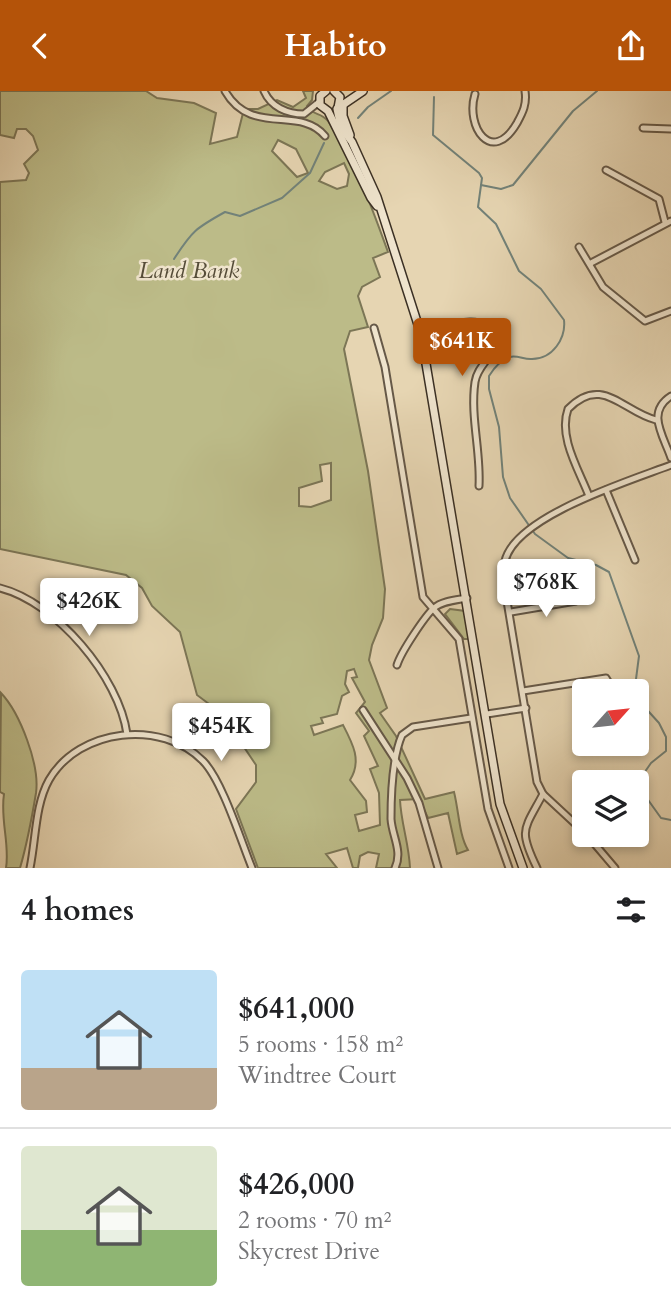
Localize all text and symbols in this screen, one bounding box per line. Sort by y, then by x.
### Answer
text: Habito [284,24,387,68]
icon: back [21,27,59,65]
icon: share [612,27,650,65]
park label: Land Bank [139,255,240,286]
pin: $641K [413,319,511,378]
text: $641K [429,325,495,356]
pin: $768K [497,559,595,619]
text: $768K [513,566,579,597]
pin: $426K [40,579,138,638]
text: $426K [56,585,122,616]
north arrow [572,679,649,756]
map controls [572,679,649,847]
pin: $454K [172,703,270,763]
text: $454K [188,710,254,741]
button: layers [572,770,649,847]
text: 4 homes [21,890,134,931]
icon: filters [612,891,650,929]
text: $641,000 [238,988,354,1029]
icon: home [77,998,161,1082]
text: 5 rooms · 158 m² [238,1029,403,1060]
text: Windtree Court [238,1060,396,1091]
text: $426,000 [238,1164,354,1205]
icon: home [77,1174,161,1258]
text: 2 rooms · 70 m² [238,1205,391,1236]
text: Skycrest Drive [238,1236,380,1267]

